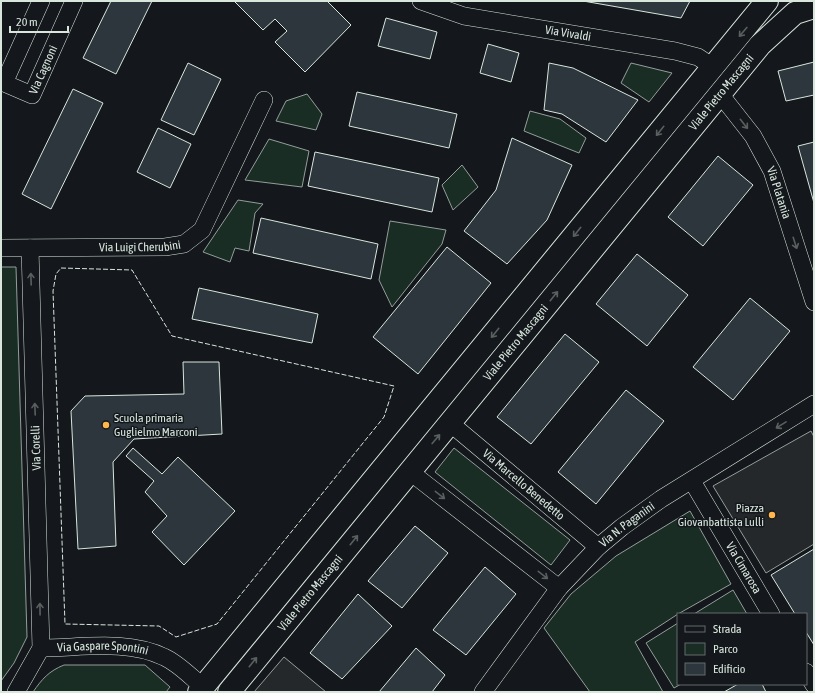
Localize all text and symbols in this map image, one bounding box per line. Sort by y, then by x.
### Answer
scale bar [10,8,68,34]
text: 20 m [16,15,38,29]
street label: Via Vivaldi [544,23,592,44]
one-way arrow [739,26,748,37]
street label: Via Cagnoni [26,43,60,96]
street label: Viale Pietro Mascagni [686,51,757,133]
one-way arrow [740,119,749,130]
one-way arrow [655,126,664,137]
street label: Via Platania [764,164,794,220]
one-way arrow [573,226,582,237]
one-way arrow [792,237,799,250]
street label: Via Luigi Cherubini [99,238,182,254]
one-way arrow [27,273,35,286]
one-way arrow [550,290,559,301]
street label: Viale Pietro Mascagni [480,302,551,383]
one-way arrow [491,327,500,338]
one-way arrow [31,403,39,416]
place label: Scuola primaria Guglielmo Marconi [114,411,198,439]
marker: Scuola primaria Guglielmo Marconi [101,420,111,430]
one-way arrow [776,421,787,429]
street label: Via Corelli [28,425,44,471]
one-way arrow [432,434,441,445]
street label: Via Marcello Benedetto [480,446,568,523]
one-way arrow [434,491,445,500]
street label: Via N. Paganini [596,499,657,550]
place label: Piazza Giovanbattista Lulli [678,501,764,529]
marker: Piazza Giovanbattista Lulli [767,510,777,520]
one-way arrow [349,534,358,545]
street label: Via Cimarosa [723,540,764,596]
street label: Viale Pietro Mascagni [275,552,346,634]
one-way arrow [537,571,548,579]
one-way arrow [36,603,44,616]
legend [677,613,807,685]
text: Strada [713,622,742,636]
street label: Via Gaspare Spontini [57,639,150,658]
text: Parco [713,642,738,656]
one-way arrow [249,656,258,667]
text: Edificio [713,662,746,676]

